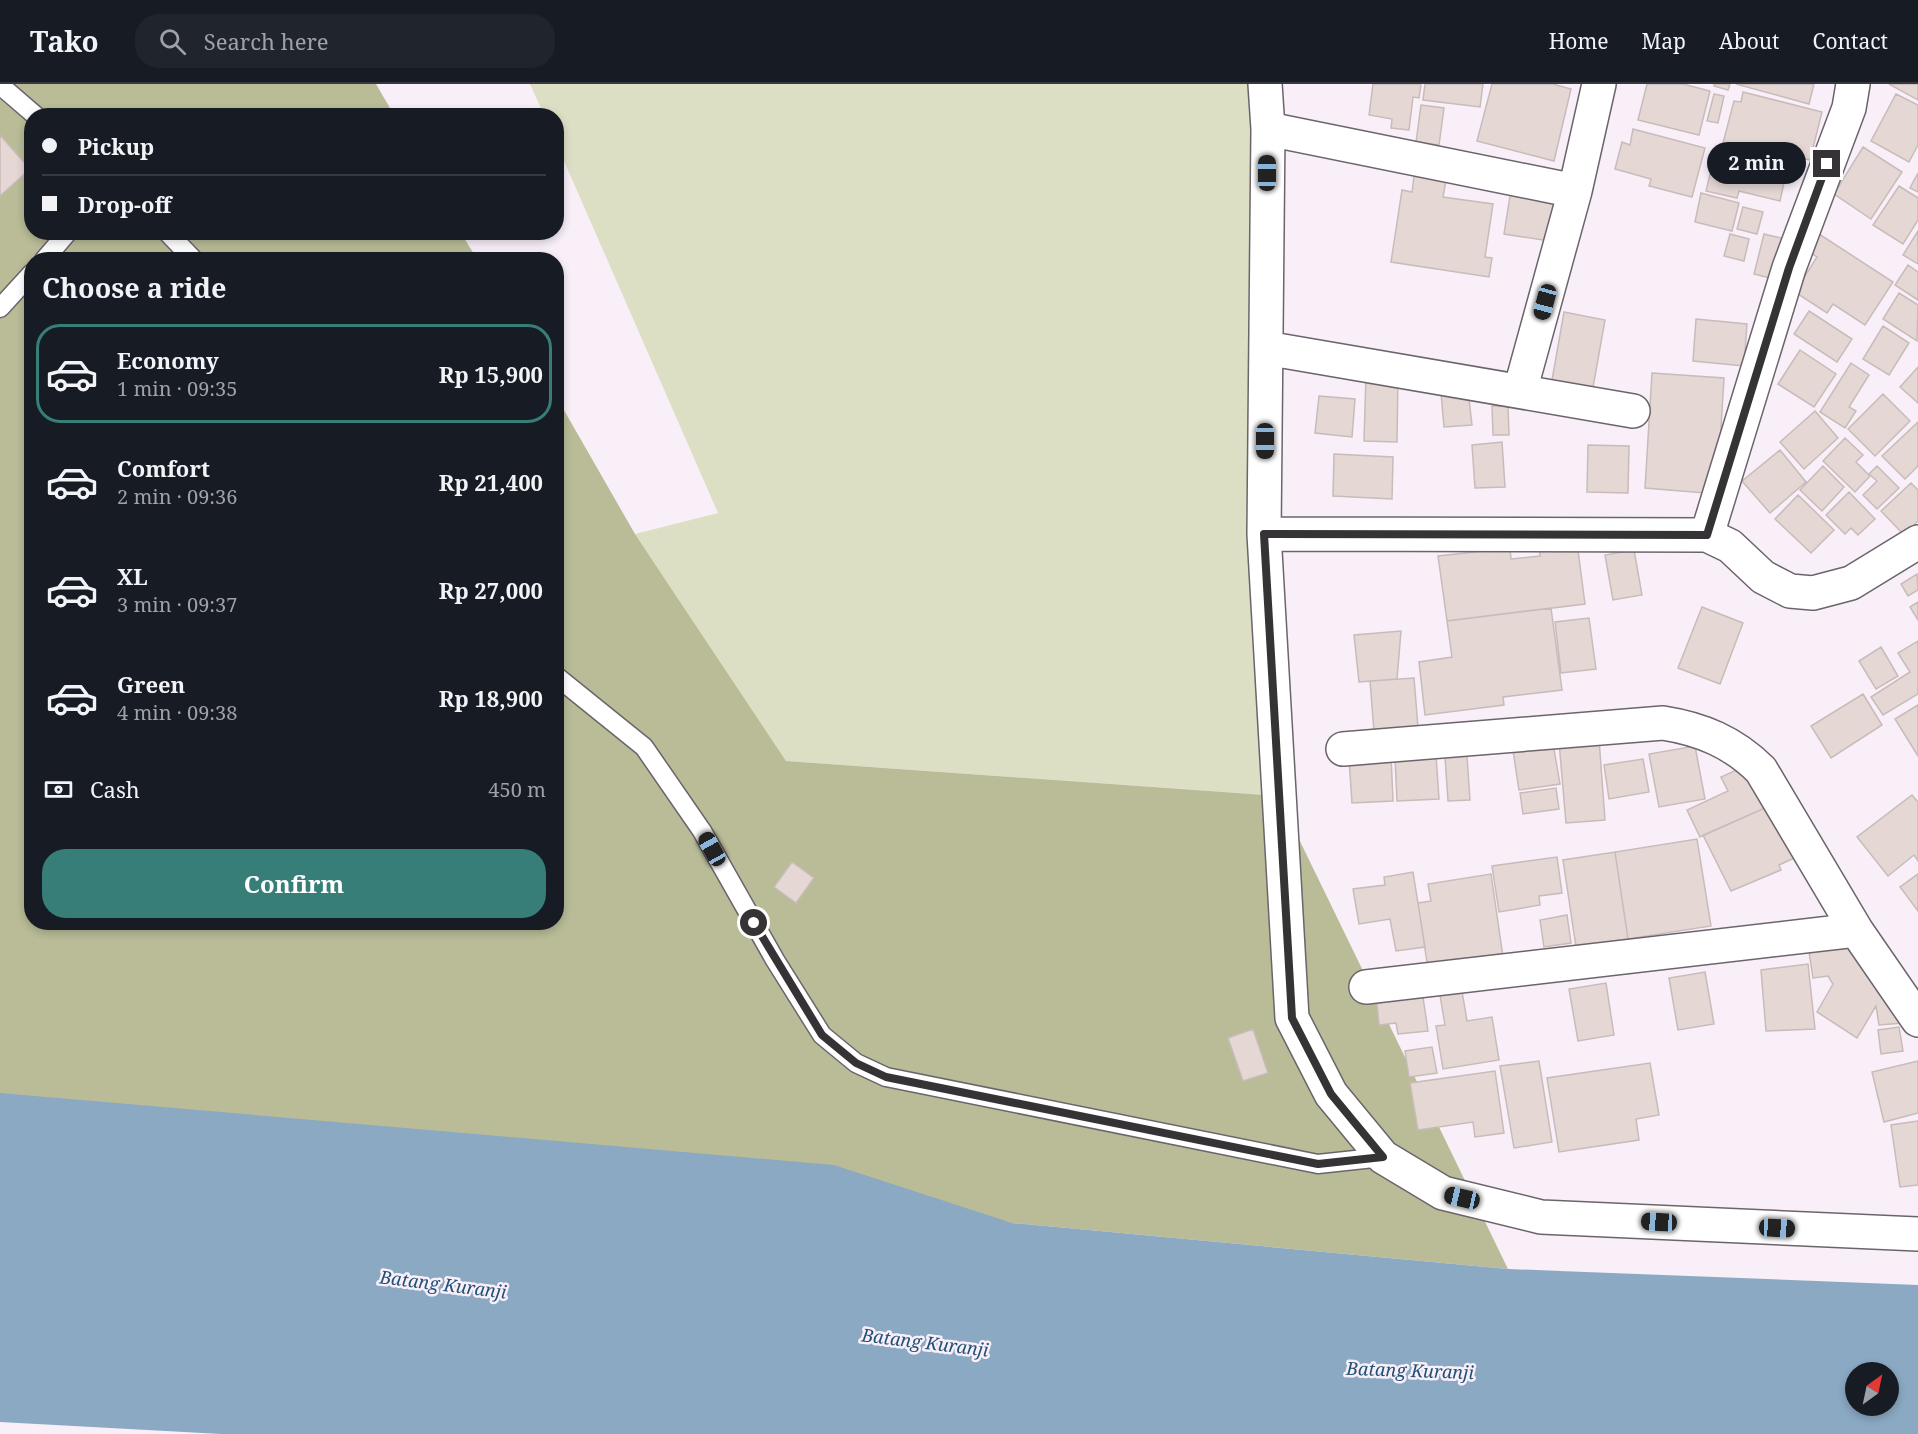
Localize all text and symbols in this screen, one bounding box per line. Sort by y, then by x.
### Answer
search box [135,14,555,68]
text: Tako [30,22,99,60]
icon: search [156,25,189,58]
text: Search here [204,26,329,56]
text: Home [1549,27,1609,55]
text: Map [1642,27,1686,55]
text: About [1719,27,1780,55]
text: Contact [1813,27,1888,55]
text: Pickup [78,131,154,161]
callout: 2 min [1707,143,1806,185]
text: 2 min [1728,149,1785,176]
route end [1813,150,1840,177]
car [1258,155,1276,191]
text: Drop-off [78,189,171,219]
text: Choose a ride [42,269,227,306]
car [1532,282,1558,322]
text: Economy [117,345,219,375]
icon: car [45,347,99,401]
text: Rp 15,900 [439,359,543,389]
text: 1 min · 09:35 [117,375,237,402]
car [1256,423,1274,459]
text: Comfort [117,453,210,483]
icon: car [45,455,99,509]
text: Rp 21,400 [439,467,543,497]
text: 2 min · 09:36 [117,483,237,510]
text: XL [117,561,148,591]
icon: car [45,563,99,617]
text: Rp 27,000 [439,575,543,605]
text: 3 min · 09:37 [117,591,237,618]
text: Green [117,669,185,699]
icon: car [45,671,99,725]
text: Rp 18,900 [439,683,543,713]
text: 4 min · 09:38 [117,699,237,726]
icon: cash [42,773,75,806]
text: Cash [90,774,140,804]
text: 450 m [488,776,546,803]
car [695,829,729,869]
button: Confirm [42,849,546,918]
route start [740,909,767,936]
car [1442,1185,1482,1211]
car [1641,1212,1677,1232]
car [1759,1218,1795,1238]
water label: Batang Kuranji [377,1264,508,1304]
water label: Batang Kuranji [859,1322,990,1362]
water label: Batang Kuranji [1345,1356,1475,1384]
north arrow [1845,1362,1899,1416]
map controls [1845,1362,1899,1416]

